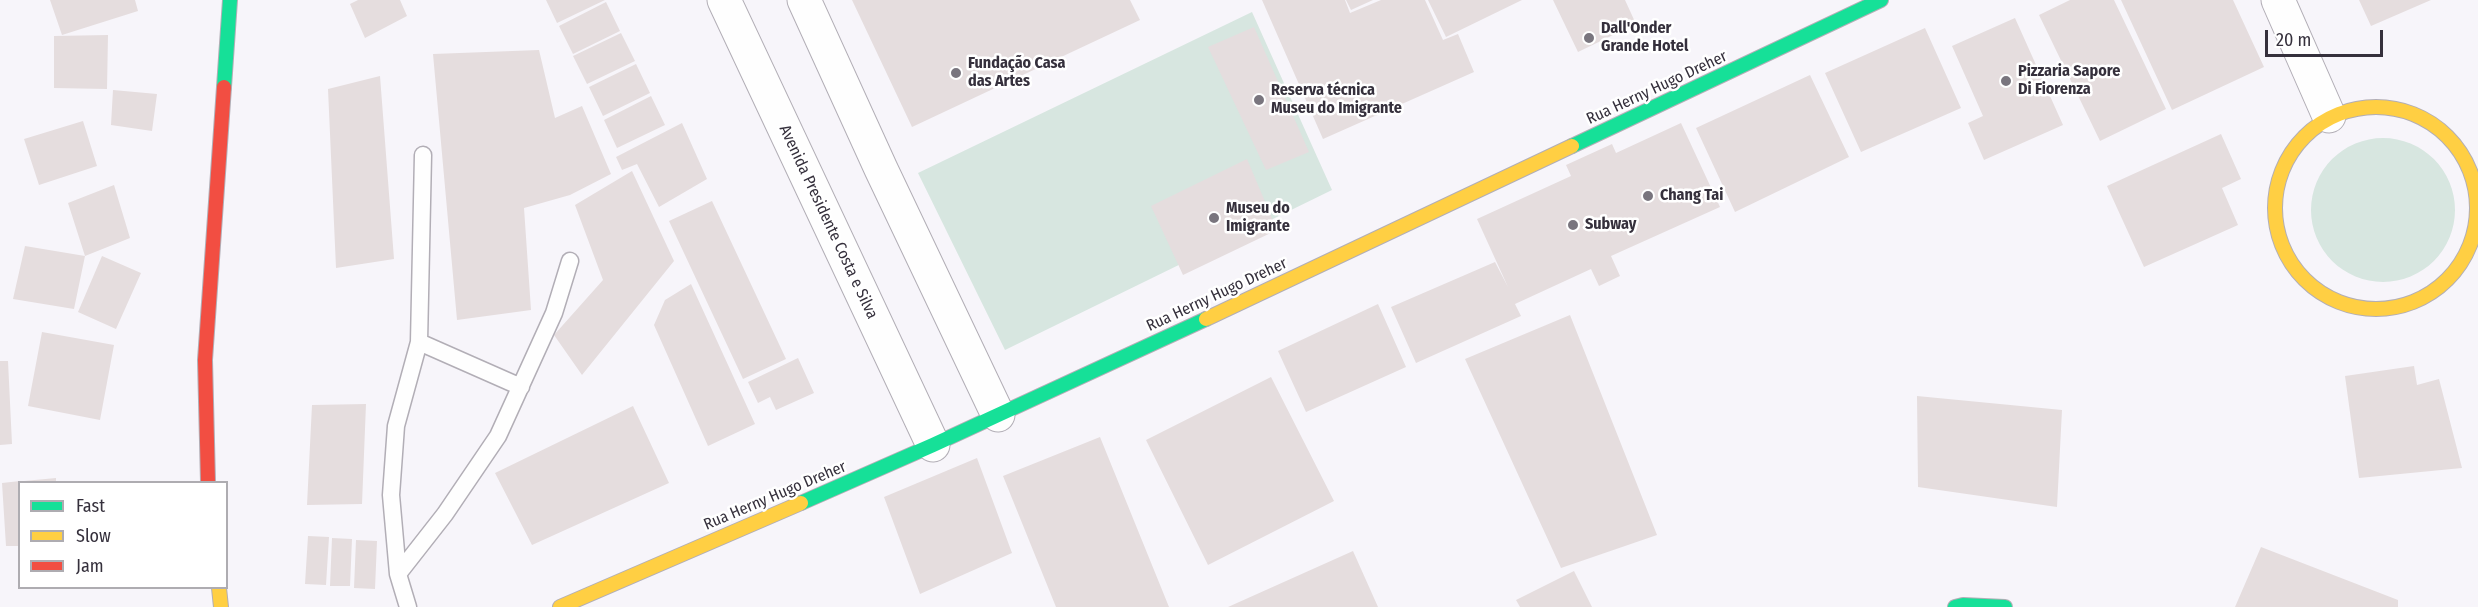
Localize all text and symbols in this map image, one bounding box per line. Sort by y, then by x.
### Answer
scale bar [2268,18,2386,56]
place label: Dall'Onder Grande Hotel [1601,19,1688,57]
text: 20 m [2276,29,2311,51]
marker: Dall'Onder Grande Hotel [1582,31,1596,45]
street label: Rua Herny Hugo Dreher [1584,47,1730,129]
place label: Fundação Casa das Artes [968,54,1065,92]
place label: Pizzaria Sapore Di Fiorenza [2018,62,2120,100]
marker: Fundação Casa das Artes [949,66,963,80]
marker: Pizzaria Sapore Di Fiorenza [1999,74,2013,88]
place label: Reserva técnica Museu do Imigrante [1271,81,1402,119]
marker: Reserva técnica Museu do Imigrante [1252,93,1266,107]
street label: Avenida Presidente Costa e Silva [775,122,881,322]
place label: Chang Tai [1660,186,1723,206]
marker: Chang Tai [1641,189,1655,203]
place label: Museu do Imigrante [1226,199,1290,237]
marker: Museu do Imigrante [1207,211,1221,225]
place label: Subway [1585,215,1636,235]
marker: Subway [1566,218,1580,232]
street label: Rua Herny Hugo Dreher [1144,254,1290,336]
street label: Rua Herny Hugo Dreher [701,457,849,535]
legend [18,481,228,589]
text: Fast [76,495,105,517]
text: Slow [76,525,111,547]
text: Jam [76,555,104,577]

